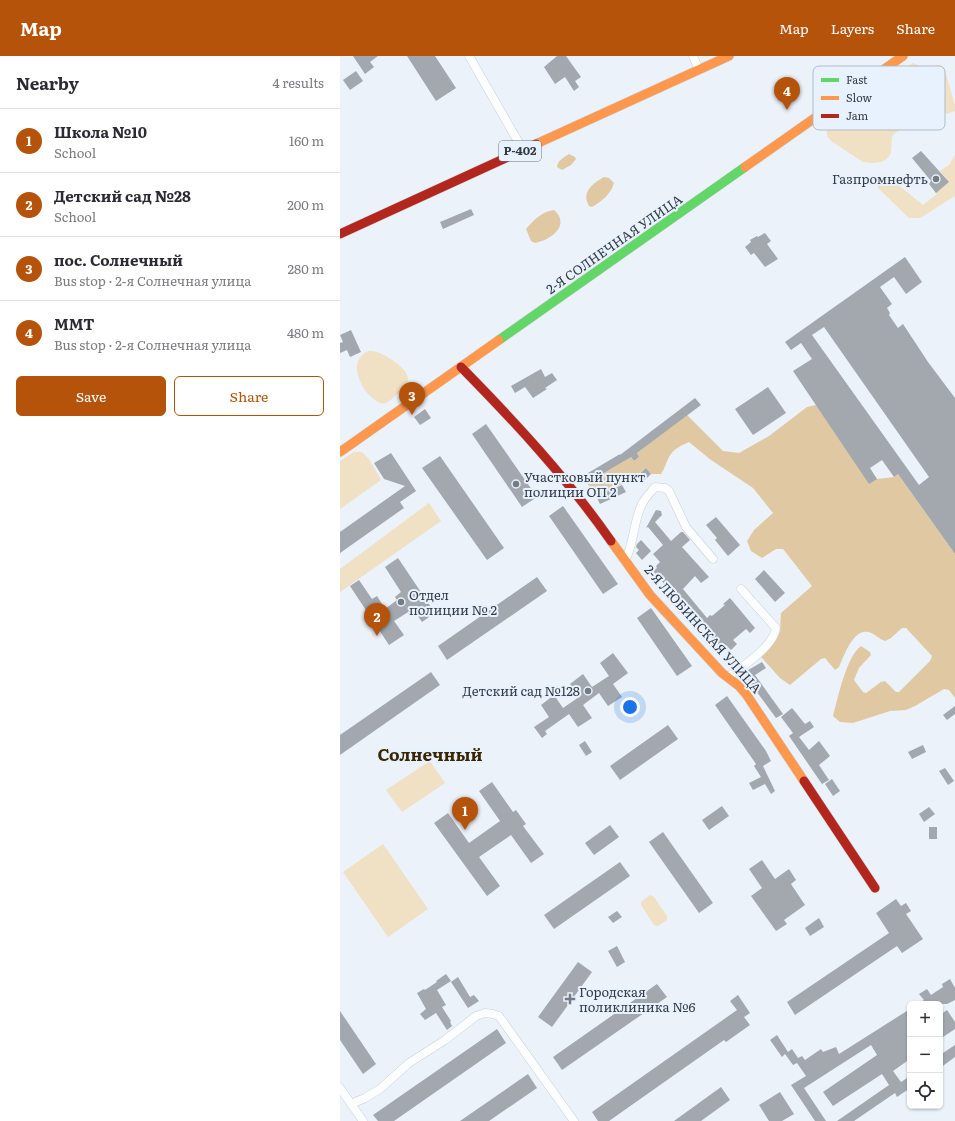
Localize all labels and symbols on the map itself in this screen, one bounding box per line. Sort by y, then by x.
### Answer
legend [813,66,945,130]
text: Fast [846,71,868,87]
pin: 4 [774,77,800,110]
text: Slow [846,89,872,105]
text: Jam [846,107,869,123]
road number: Р-402 [499,141,541,161]
place label: Газпромнефть [832,169,928,188]
marker: Газпромнефть [931,174,941,184]
street label: 2-Я СОЛНЕЧНАЯ УЛИЦА [542,189,686,298]
pin: 3 [399,382,425,415]
place label: Участковый пункт полиции ОП 2 [524,467,646,501]
marker: Участковый пункт полиции ОП 2 [511,479,521,489]
street label: 2-Я ЛЮБИНСКАЯ УЛИЦА [640,560,767,697]
place label: Отдел полиции № 2 [409,585,497,619]
marker: Отдел полиции № 2 [396,597,406,607]
pin: 2 [364,603,390,636]
place label: Детский сад №128 [463,681,580,700]
marker: Детский сад №128 [583,686,593,696]
your location [620,697,640,717]
district label: Солнечный [377,741,483,766]
pin: 1 [452,797,478,830]
place label: Городская поликлиника №6 [579,982,695,1016]
marker: Городская поликлиника №6 [564,993,576,1005]

